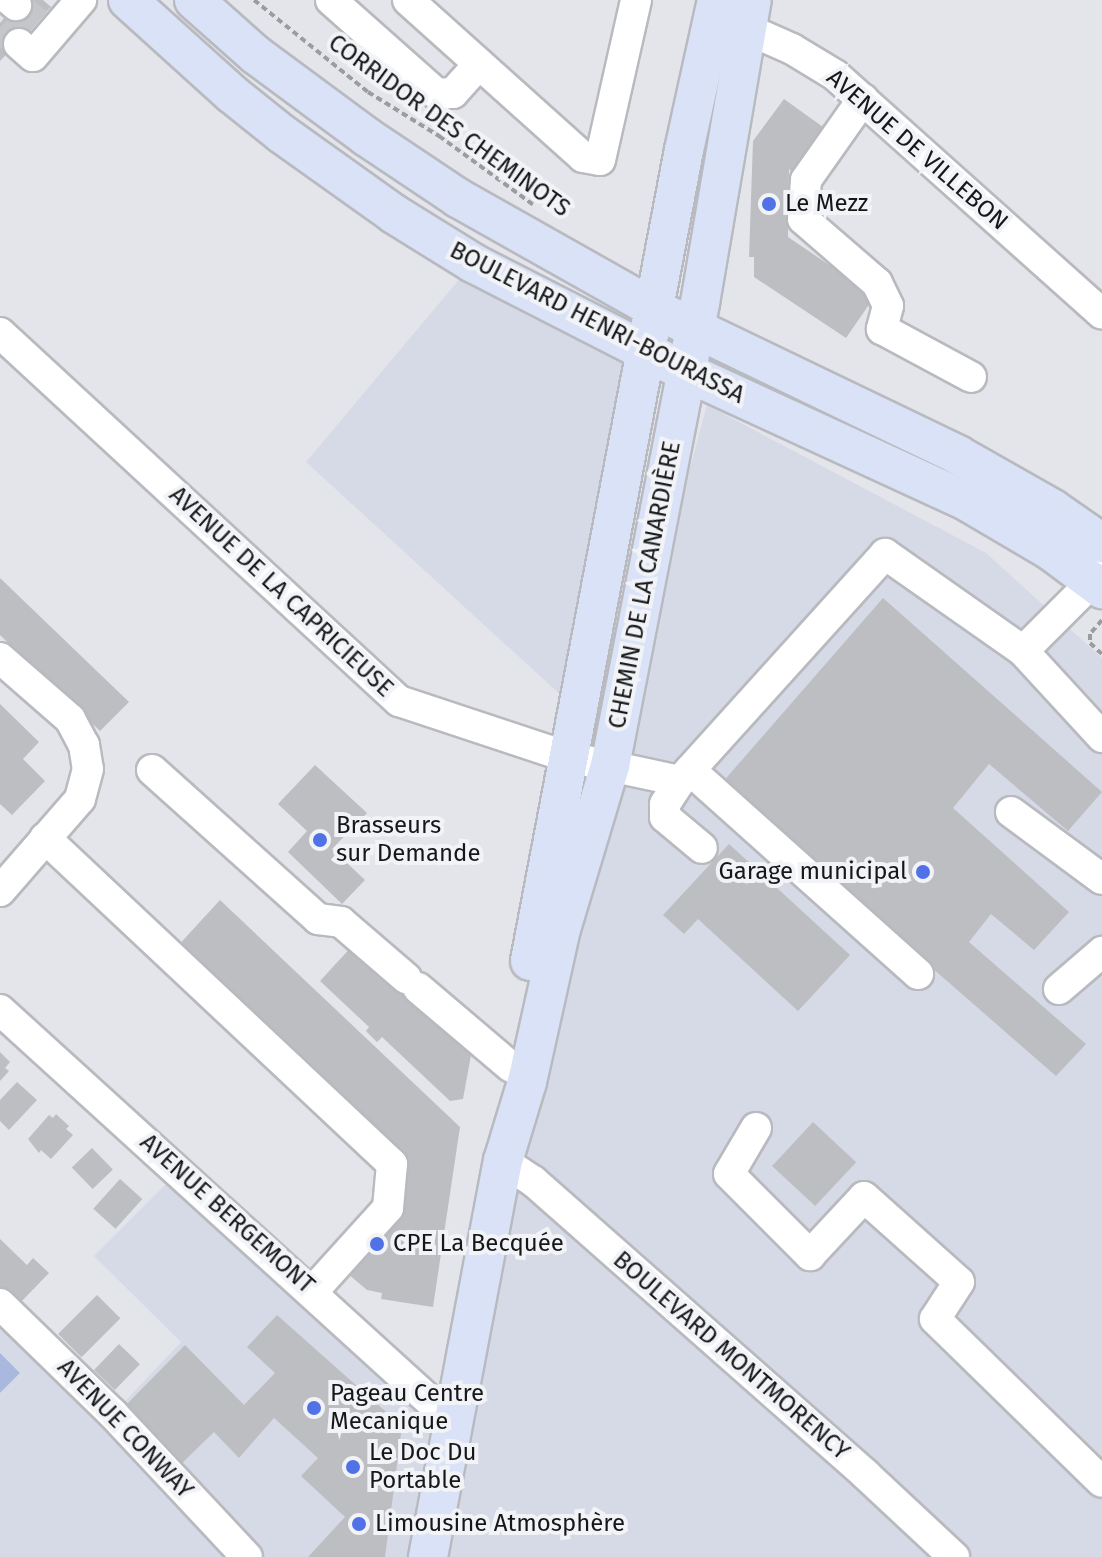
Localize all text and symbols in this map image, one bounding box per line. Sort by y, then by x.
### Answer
street label: CORRIDOR DES CHEMINOTS [323,29,575,223]
street label: AVENUE DE VILLEBON [821,64,1013,236]
place label: Le Mezz [785,190,868,218]
marker: Le Mezz [760,195,778,213]
street label: BOULEVARD HENRI-BOURASSA [445,236,749,410]
street label: CHEMIN DE LA CANARDIÈRE [603,439,687,731]
street label: AVENUE DE LA CAPRICIEUSE [163,481,399,703]
place label: Brasseurs sur Demande [336,812,480,868]
marker: Brasseurs sur Demande [311,831,329,849]
place label: Garage municipal [719,858,907,886]
marker: Garage municipal [914,863,932,881]
street label: AVENUE BERGEMONT [134,1128,320,1300]
place label: CPE La Becquée [393,1230,564,1258]
marker: CPE La Becquée [368,1235,386,1253]
street label: BOULEVARD MONTMORENCY [607,1246,855,1466]
street label: AVENUE CONWAY [51,1353,199,1505]
place label: Pageau Centre Mecanique [330,1380,484,1436]
marker: Pageau Centre Mecanique [305,1399,323,1417]
place label: Le Doc Du Portable [369,1439,477,1495]
marker: Le Doc Du Portable [344,1458,362,1476]
place label: Limousine Atmosphère [375,1510,625,1538]
marker: Limousine Atmosphère [350,1515,368,1533]

